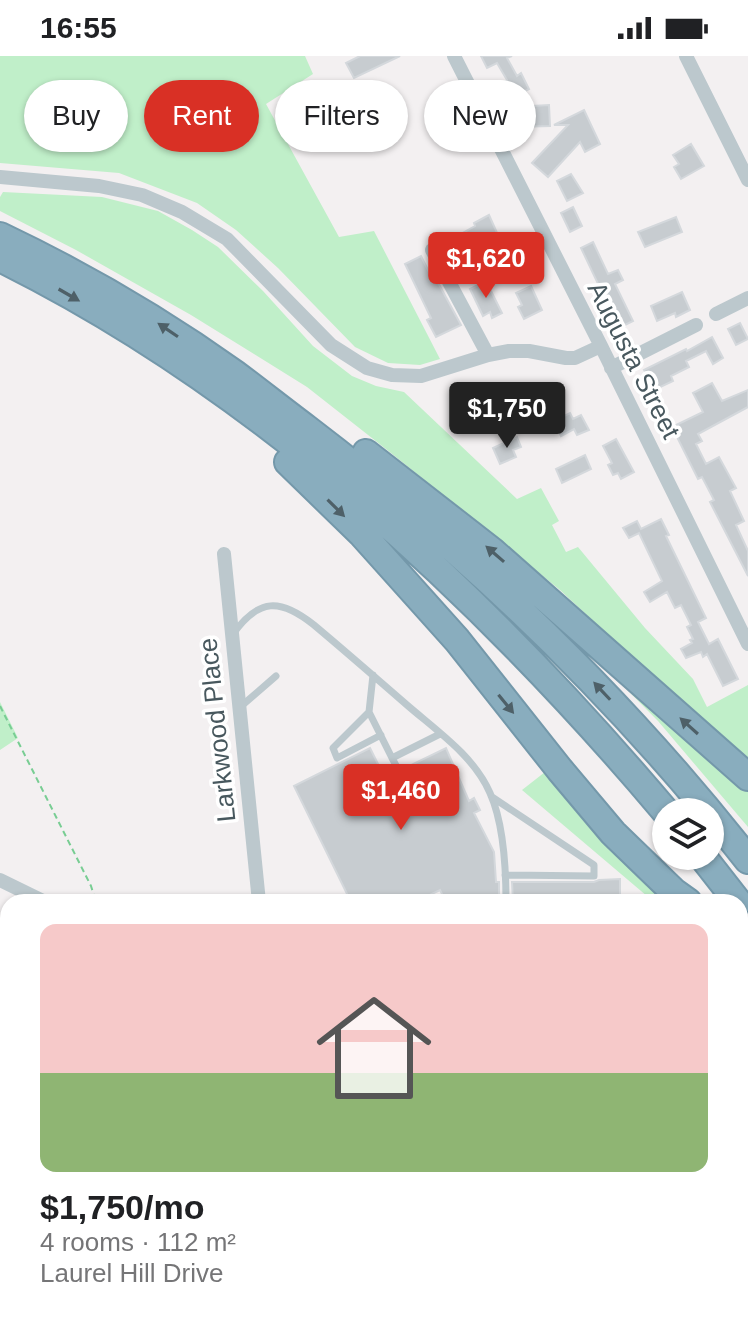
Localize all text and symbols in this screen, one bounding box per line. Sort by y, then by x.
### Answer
text: 16:55 [40,11,117,44]
chip: Buy [24,80,128,152]
chip: Rent [144,80,259,152]
chip: Filters [275,80,408,152]
chip: New [424,80,536,152]
pin: $1,620 [421,232,551,300]
text: $1,620 [446,243,526,273]
street label: Augusta Street [582,277,687,444]
one-way arrow [58,288,80,302]
one-way arrow [158,323,179,338]
pin: $1,750 [442,382,572,450]
text: $1,750 [467,393,547,423]
one-way arrow [326,498,344,517]
one-way arrow [485,545,504,563]
street label: Larkwood Place [192,636,242,824]
one-way arrow [593,682,611,701]
one-way arrow [497,694,514,714]
one-way arrow [680,718,700,735]
pin: $1,460 [336,764,466,832]
text: $1,460 [361,775,441,805]
map controls [652,798,724,870]
button: layers [652,798,724,870]
icon: home [302,976,446,1120]
text: $1,750/mo [40,1188,204,1226]
text: 4 rooms · 112 m² [40,1227,236,1257]
text: Laurel Hill Drive [40,1258,224,1288]

